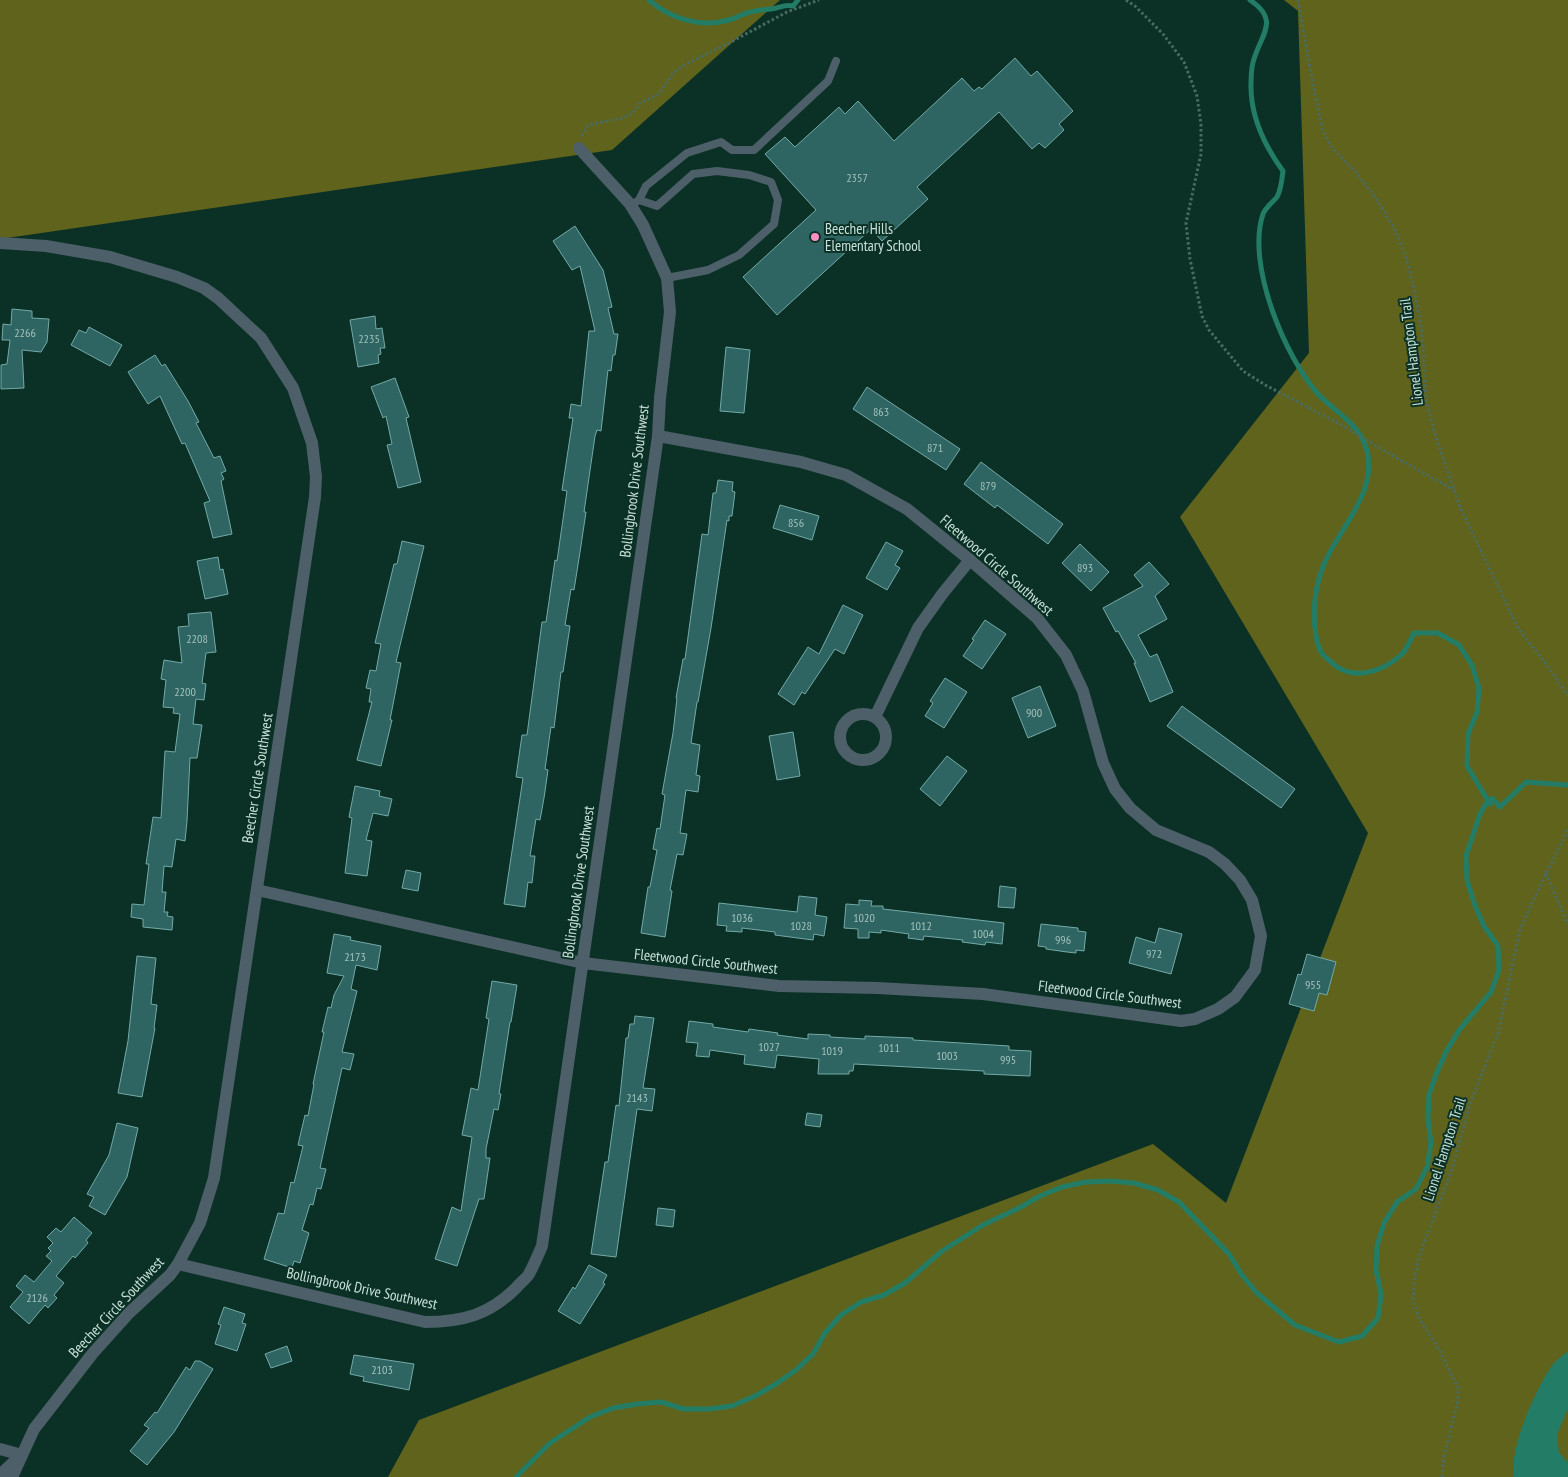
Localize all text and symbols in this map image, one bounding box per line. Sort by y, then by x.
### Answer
house number: 2357 [846,170,868,185]
place label: Beecher Hills Elementary School [825,219,922,255]
marker: Beecher Hills Elementary School [809,231,821,243]
street label: Lionel Hampton Trail [1395,297,1427,407]
house number: 2266 [14,325,36,340]
house number: 2235 [358,331,380,346]
street label: Bollingbrook Drive Southwest [615,404,653,558]
house number: 863 [873,404,889,419]
house number: 871 [927,440,943,455]
house number: 879 [980,478,996,493]
street label: Fleetwood Circle Southwest [936,511,1058,619]
house number: 856 [788,515,804,530]
house number: 893 [1077,560,1093,575]
house number: 2208 [186,631,208,646]
house number: 2200 [174,684,196,699]
house number: 900 [1026,705,1042,720]
street label: Beecher Circle Southwest [237,712,277,844]
street label: Bollingbrook Drive Southwest [558,805,598,959]
house number: 1036 [731,910,753,925]
house number: 1020 [853,910,875,925]
house number: 1028 [790,918,812,933]
house number: 1012 [910,918,932,933]
house number: 1004 [972,926,994,941]
house number: 996 [1055,932,1071,947]
street label: Fleetwood Circle Southwest [633,944,779,978]
house number: 972 [1146,946,1162,961]
house number: 2173 [344,949,366,964]
street label: Fleetwood Circle Southwest [1037,976,1183,1012]
house number: 955 [1305,977,1321,992]
house number: 1027 [758,1039,780,1054]
house number: 1011 [878,1040,900,1055]
house number: 1019 [821,1043,843,1058]
house number: 1003 [936,1048,958,1063]
house number: 995 [1000,1052,1016,1067]
house number: 2143 [626,1090,648,1105]
street label: Lionel Hampton Trail [1418,1094,1470,1203]
street label: Beecher Circle Southwest [64,1252,168,1362]
street label: Bollingbrook Drive Southwest [285,1263,439,1313]
house number: 2126 [26,1290,48,1305]
house number: 2103 [371,1362,393,1377]

